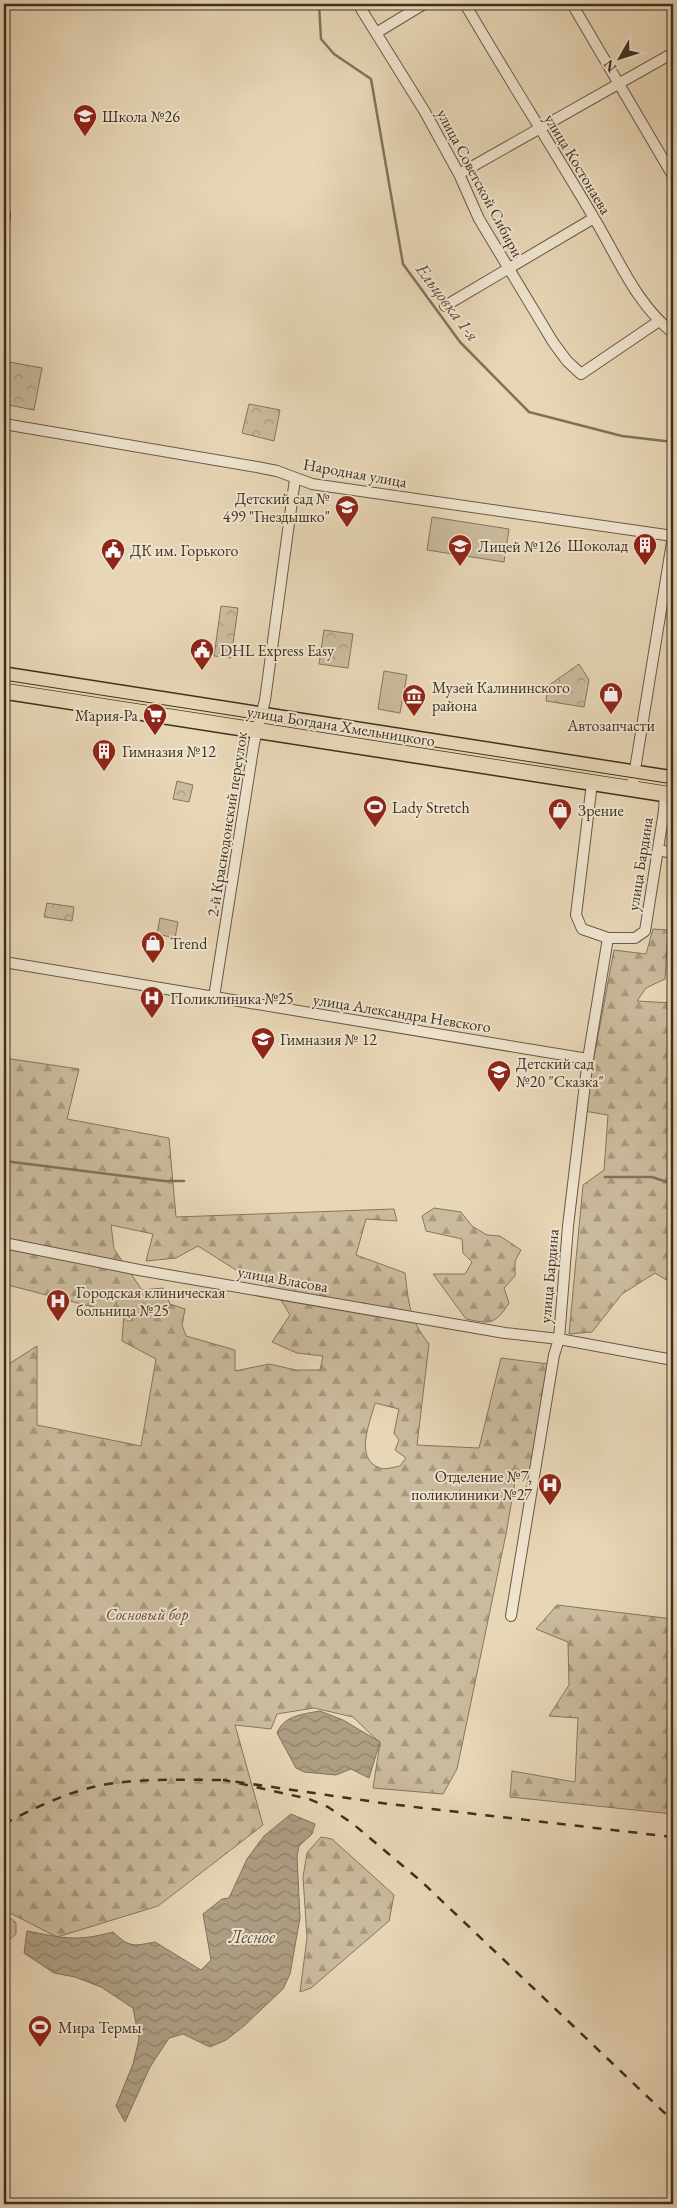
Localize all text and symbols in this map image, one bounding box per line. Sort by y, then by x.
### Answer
north arrow [594,32,644,82]
text: N [599,56,620,76]
school or university icon: Школа №26 [72,103,98,137]
street label: улица Советской Сибири [432,105,528,261]
place label: Школа №26 [102,106,180,127]
street label: улица Костонаева [540,110,617,219]
water label: Ельцовка 1-я [411,258,485,346]
street label: Народная улица [302,454,409,493]
place label: Детский сад № 499 "Гнездышко" [223,488,330,527]
school or university icon: Детский сад № 499 "Гнездышко" [334,494,360,528]
building icon: Шоколад [632,532,658,566]
school or university icon: Лицей №126 [447,533,473,567]
place label: Шоколад [567,535,629,556]
place label: Лицей №126 [478,536,561,557]
public building icon: ДК им. Горького [100,537,126,571]
place label: ДК им. Горького [130,540,239,561]
public building icon: DHL Express Easy [189,637,215,671]
place label: DHL Express Easy [220,640,335,661]
place label: Музей Калининского района [432,677,570,716]
shop icon: Автозапчасти [598,681,624,715]
museum icon: Музей Калининского района [401,683,427,717]
street label: улица Богдана Хмельницкого [245,701,437,751]
supermarket icon: Мария-Ра [142,702,168,736]
place label: Мария-Ра [75,705,139,726]
place label: Автозапчасти [566,715,655,736]
street label: 2-й Краснодонский переулок [202,730,252,918]
building icon: Гимназия №12 [91,738,117,772]
place label: Гимназия №12 [122,741,216,762]
sports icon: Lady Stretch [362,794,388,828]
place label: Lady Stretch [392,797,470,818]
shop icon: Зрение [547,797,573,831]
place label: Зрение [578,800,624,821]
street label: улица Бардина [622,815,658,912]
shop icon: Trend [140,930,166,964]
place label: Trend [170,933,208,954]
hospital icon: Поликлиника №25 [139,985,165,1019]
place label: Поликлиника №25 [170,988,294,1009]
street label: улица Александра Невского [312,989,493,1037]
school or university icon: Гимназия № 12 [250,1026,276,1060]
place label: Гимназия № 12 [280,1029,377,1050]
place label: Детский сад №20 "Сказка" [516,1053,604,1092]
school or university icon: Детский сад №20 "Сказка" [486,1059,512,1093]
street label: улица Бардина [534,1227,564,1324]
street label: улица Власова [236,1261,330,1297]
place label: Городская клиническая больница №25 [76,1282,225,1321]
hospital icon: Городская клиническая больница №25 [45,1288,71,1322]
place label: Отделение №7, поликлиники №27 [411,1466,532,1505]
hospital icon: Отделение №7, поликлиники №27 [537,1472,563,1506]
park label: Сосновый бор [106,1604,188,1625]
water label: Лесное [228,1925,276,1948]
sports icon: Мира Термы [27,2014,53,2048]
place label: Мира Термы [58,2017,142,2038]

